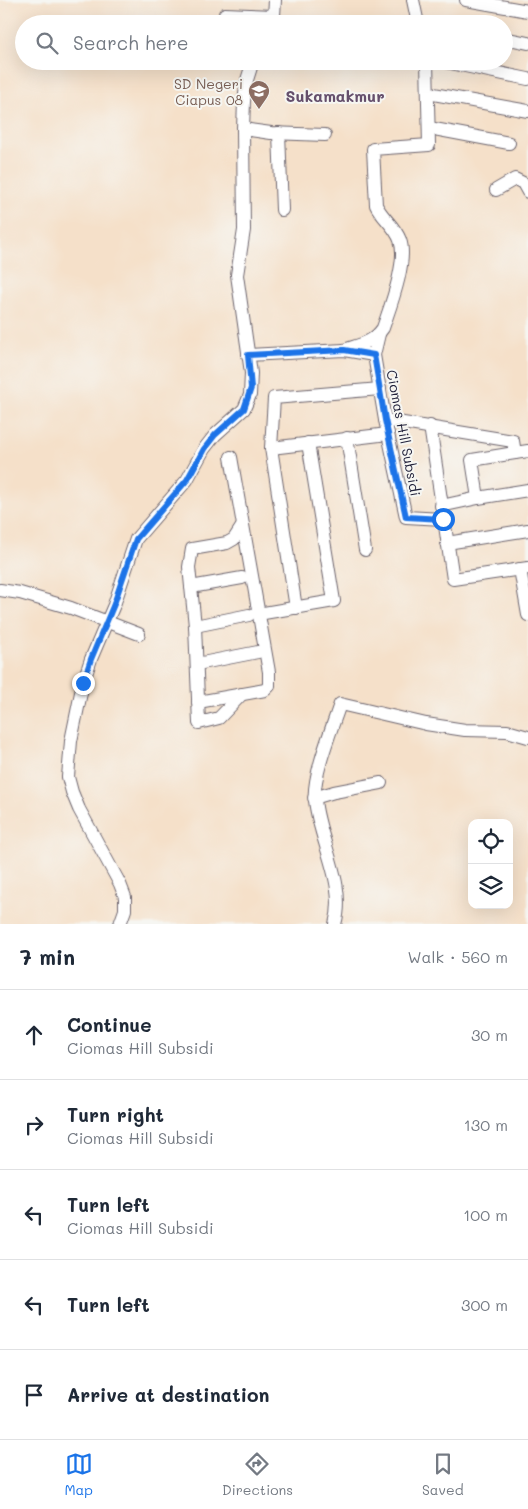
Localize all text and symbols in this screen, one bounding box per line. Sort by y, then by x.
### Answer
search box [15,15,513,70]
icon: search [33,29,61,57]
text: Search here [73,30,189,55]
place label: SD Negeri Ciapus 08 [174,74,243,109]
school or university icon: SD Negeri Ciapus 08 [247,79,271,110]
district label: Sukamakmur [286,85,385,106]
street label: Ciomas Hill Subsidi [382,368,426,498]
route start [432,508,455,531]
route end [72,672,95,695]
map controls [468,819,513,909]
button: locate [468,819,513,864]
button: layers [468,864,513,909]
text: 7 min [20,943,75,970]
text: Walk · 560 m [408,946,508,967]
text: Continue [67,1012,152,1037]
icon: ahead [20,1021,48,1049]
text: 30 m [471,1024,508,1045]
text: Ciomas Hill Subsidi [67,1037,214,1058]
text: Turn right [67,1102,164,1127]
icon: right [20,1111,48,1139]
text: 130 m [464,1114,508,1135]
text: Ciomas Hill Subsidi [67,1127,214,1148]
text: Turn left [67,1192,150,1217]
icon: left [20,1201,48,1229]
text: 100 m [463,1204,508,1225]
text: Ciomas Hill Subsidi [67,1217,214,1238]
icon: left [20,1291,48,1319]
text: Turn left [67,1292,150,1317]
text: 300 m [461,1294,508,1315]
icon: arrive [20,1381,48,1409]
text: Arrive at destination [67,1382,270,1407]
tab: Map [64,1450,93,1499]
tab: Directions [222,1450,293,1499]
tab: Saved [422,1450,464,1499]

